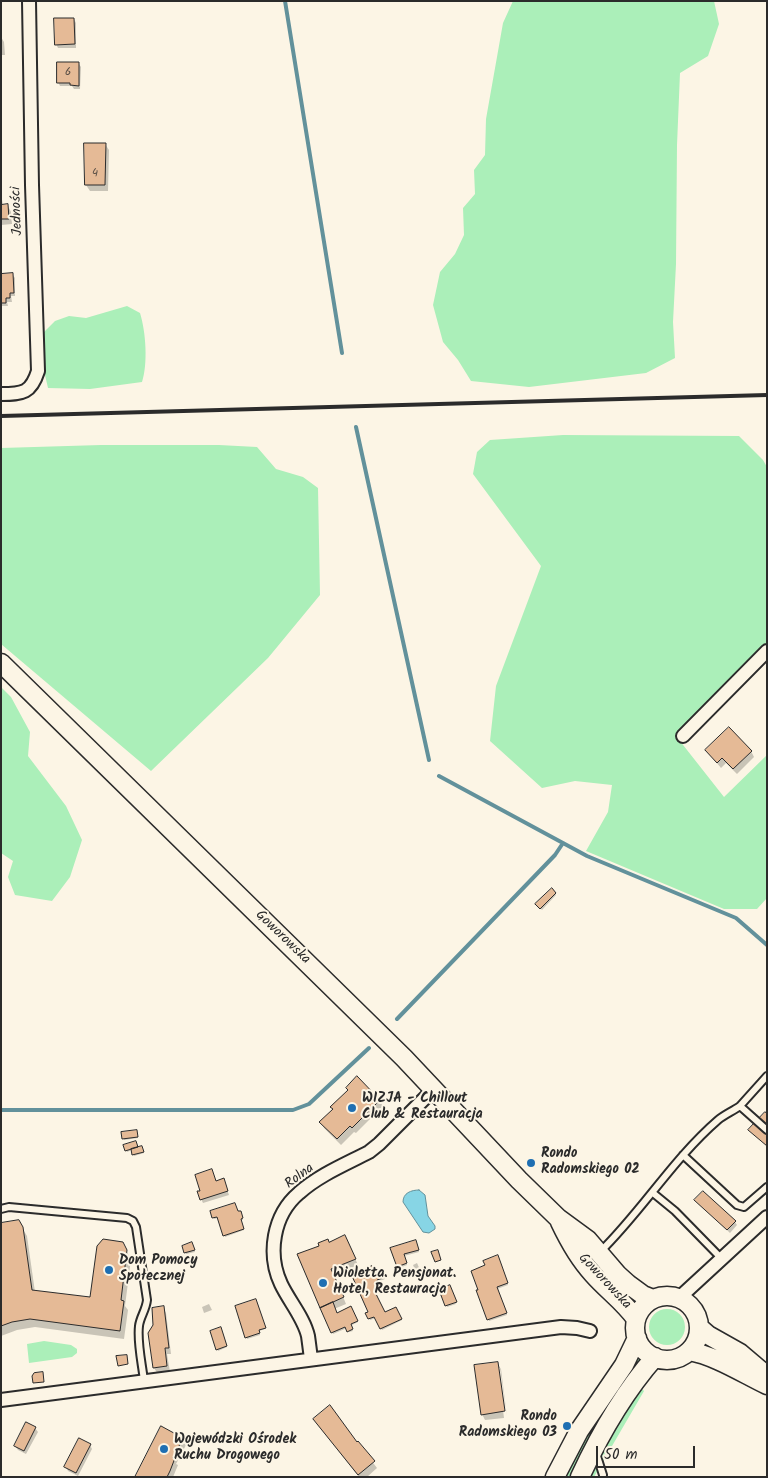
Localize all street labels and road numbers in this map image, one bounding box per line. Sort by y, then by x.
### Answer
street label: Jedności [9,186,27,236]
street label: Goworowska [251,908,313,968]
street label: Rolna [282,1161,318,1193]
street label: Goworowska [574,1251,634,1313]

